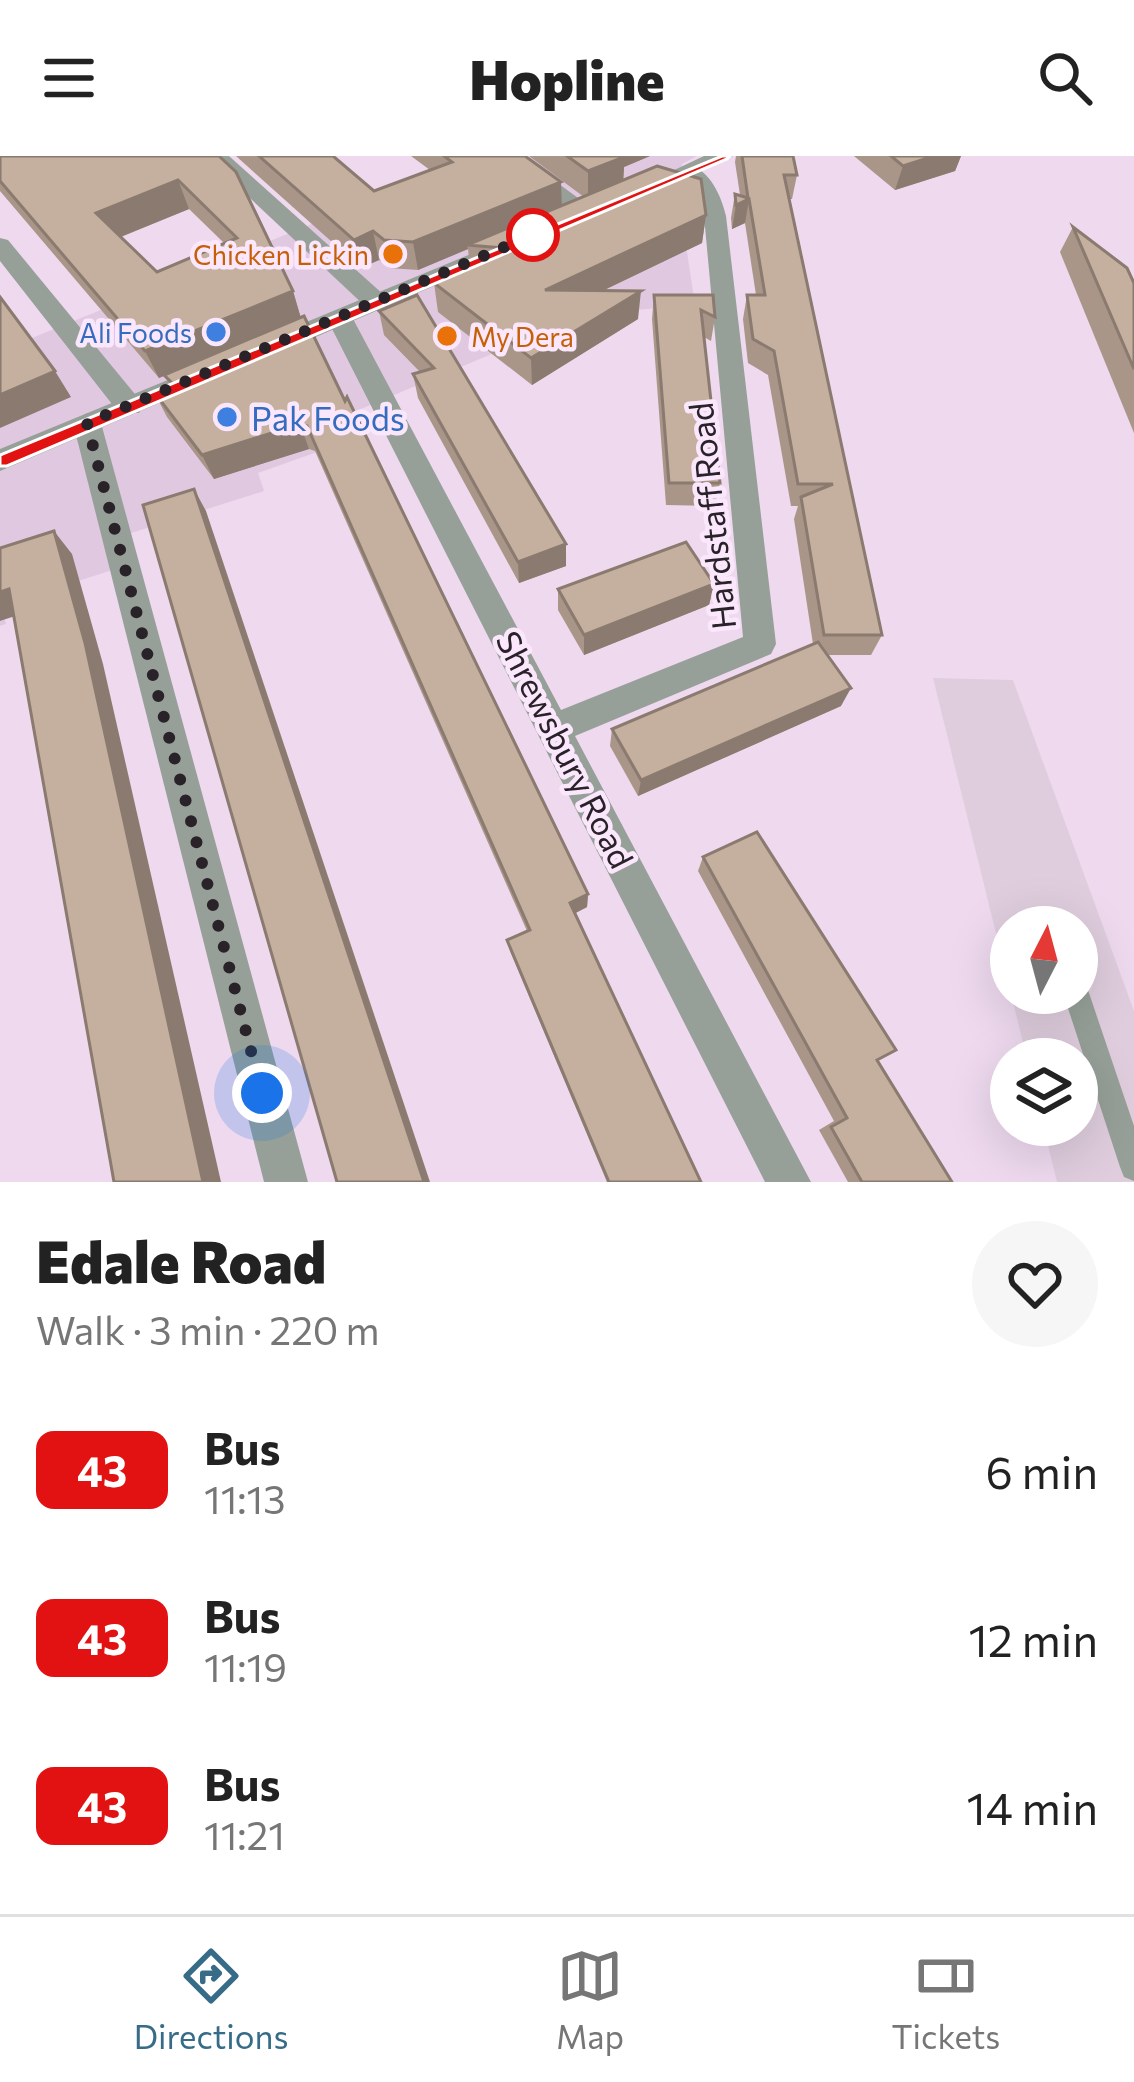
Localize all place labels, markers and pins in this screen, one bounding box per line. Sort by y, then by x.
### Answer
unlabelled marker [508,210,558,260]
place label: Chicken Lickin [193,238,369,271]
marker: Chicken Lickin [380,241,406,267]
place label: Ali Foods [79,316,192,349]
marker: Ali Foods [203,319,229,345]
place label: My Dera [471,320,574,353]
marker: My Dera [434,323,460,349]
place label: Pak Foods [251,397,405,438]
marker: Pak Foods [214,404,240,430]

